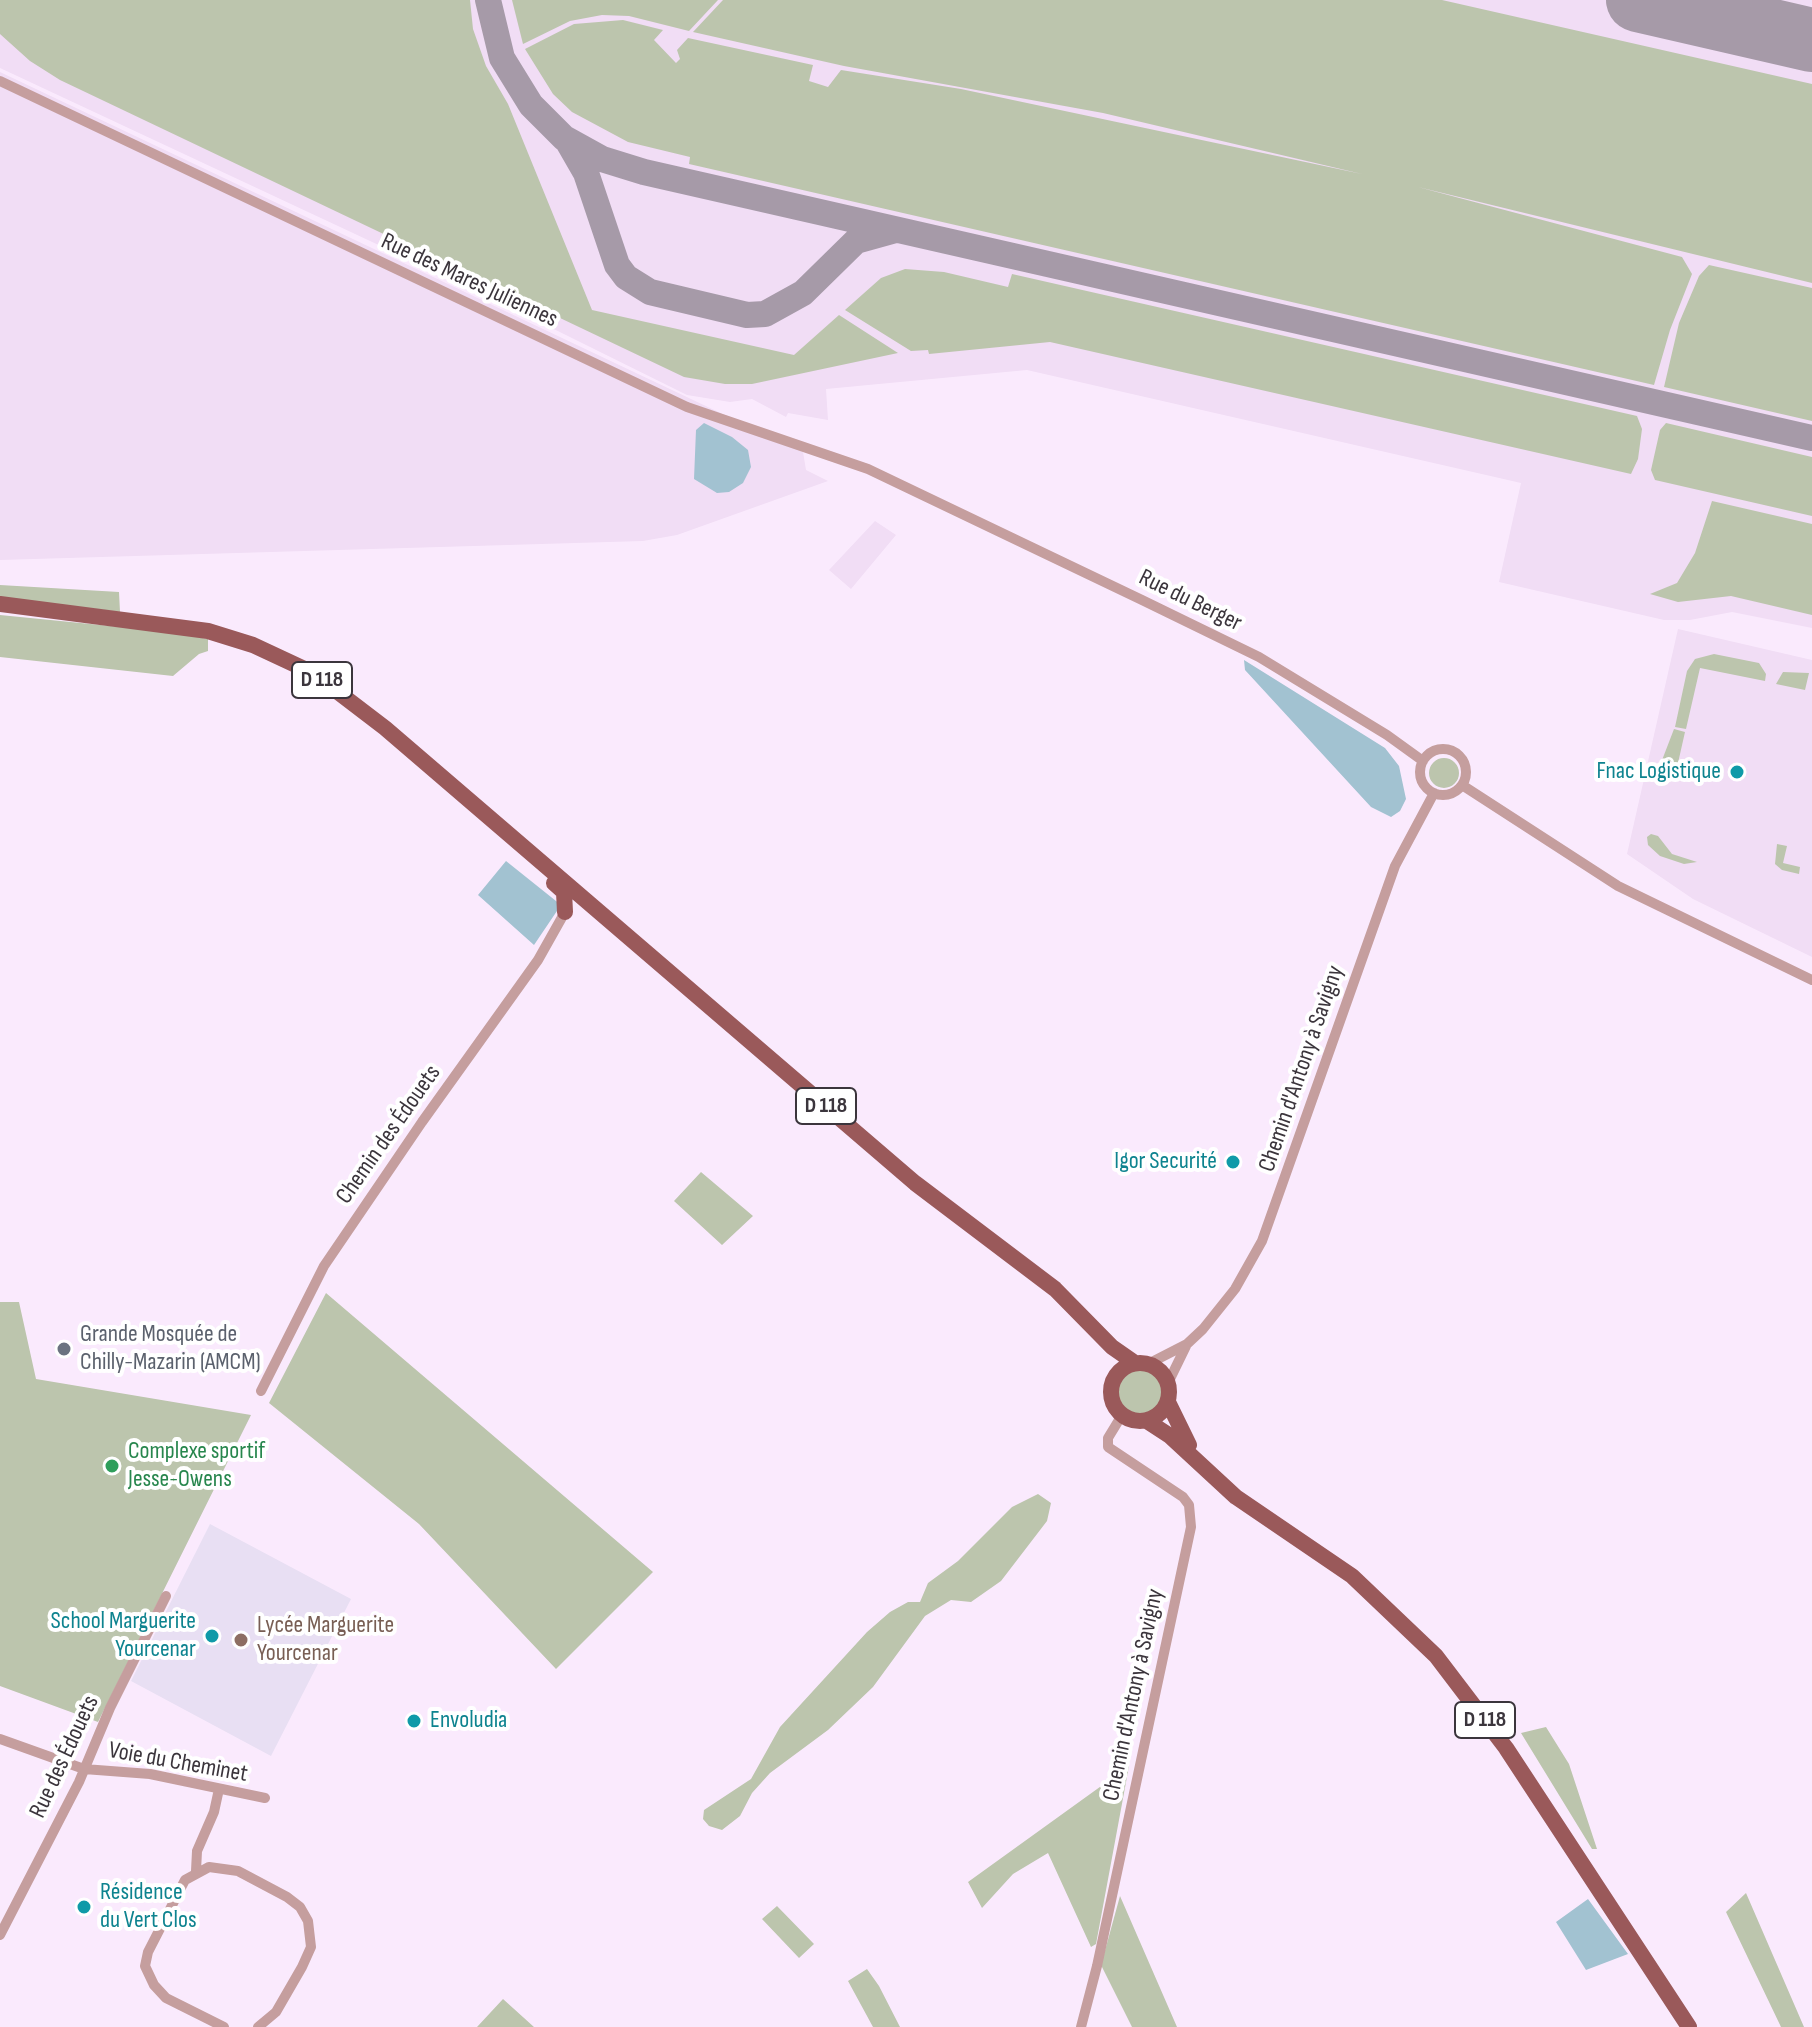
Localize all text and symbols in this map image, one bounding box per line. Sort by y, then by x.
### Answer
street label: Rue des Mares Juliennes [376,227,562,335]
street label: Rue du Berger [1134,564,1246,638]
road number: D 118 [292,662,352,698]
place label: Fnac Logistique [1596,758,1721,786]
marker: Fnac Logistique [1728,763,1746,781]
street label: Chemin d'Antony à Savigny [1253,962,1351,1176]
street label: Chemin des Édouets [331,1060,447,1210]
road number: D 118 [796,1088,856,1124]
place label: Igor Securité [1114,1148,1217,1176]
marker: Igor Securité [1224,1153,1242,1171]
place label: Grande Mosquée de Chilly-Mazarin (AMCM) [80,1321,261,1377]
marker: Grande Mosquée de Chilly-Mazarin (AMCM) [55,1340,73,1358]
place label: Complexe sportif Jesse-Owens [128,1438,265,1494]
marker: Complexe sportif Jesse-Owens [103,1457,121,1475]
street label: Chemin d'Antony à Savigny [1097,1586,1171,1804]
place label: School Marguerite Yourcenar [51,1608,196,1664]
place label: Lycée Marguerite Yourcenar [257,1612,394,1668]
marker: School Marguerite Yourcenar [203,1627,221,1645]
marker: Lycée Marguerite Yourcenar [232,1631,250,1649]
street label: Rue des Édouets [24,1691,106,1823]
road number: D 118 [1455,1702,1515,1738]
place label: Envoludia [430,1707,507,1735]
marker: Envoludia [405,1712,423,1730]
street label: Voie du Cheminet [106,1737,250,1789]
place label: Résidence du Vert Clos [100,1879,197,1935]
marker: Résidence du Vert Clos [75,1898,93,1916]

